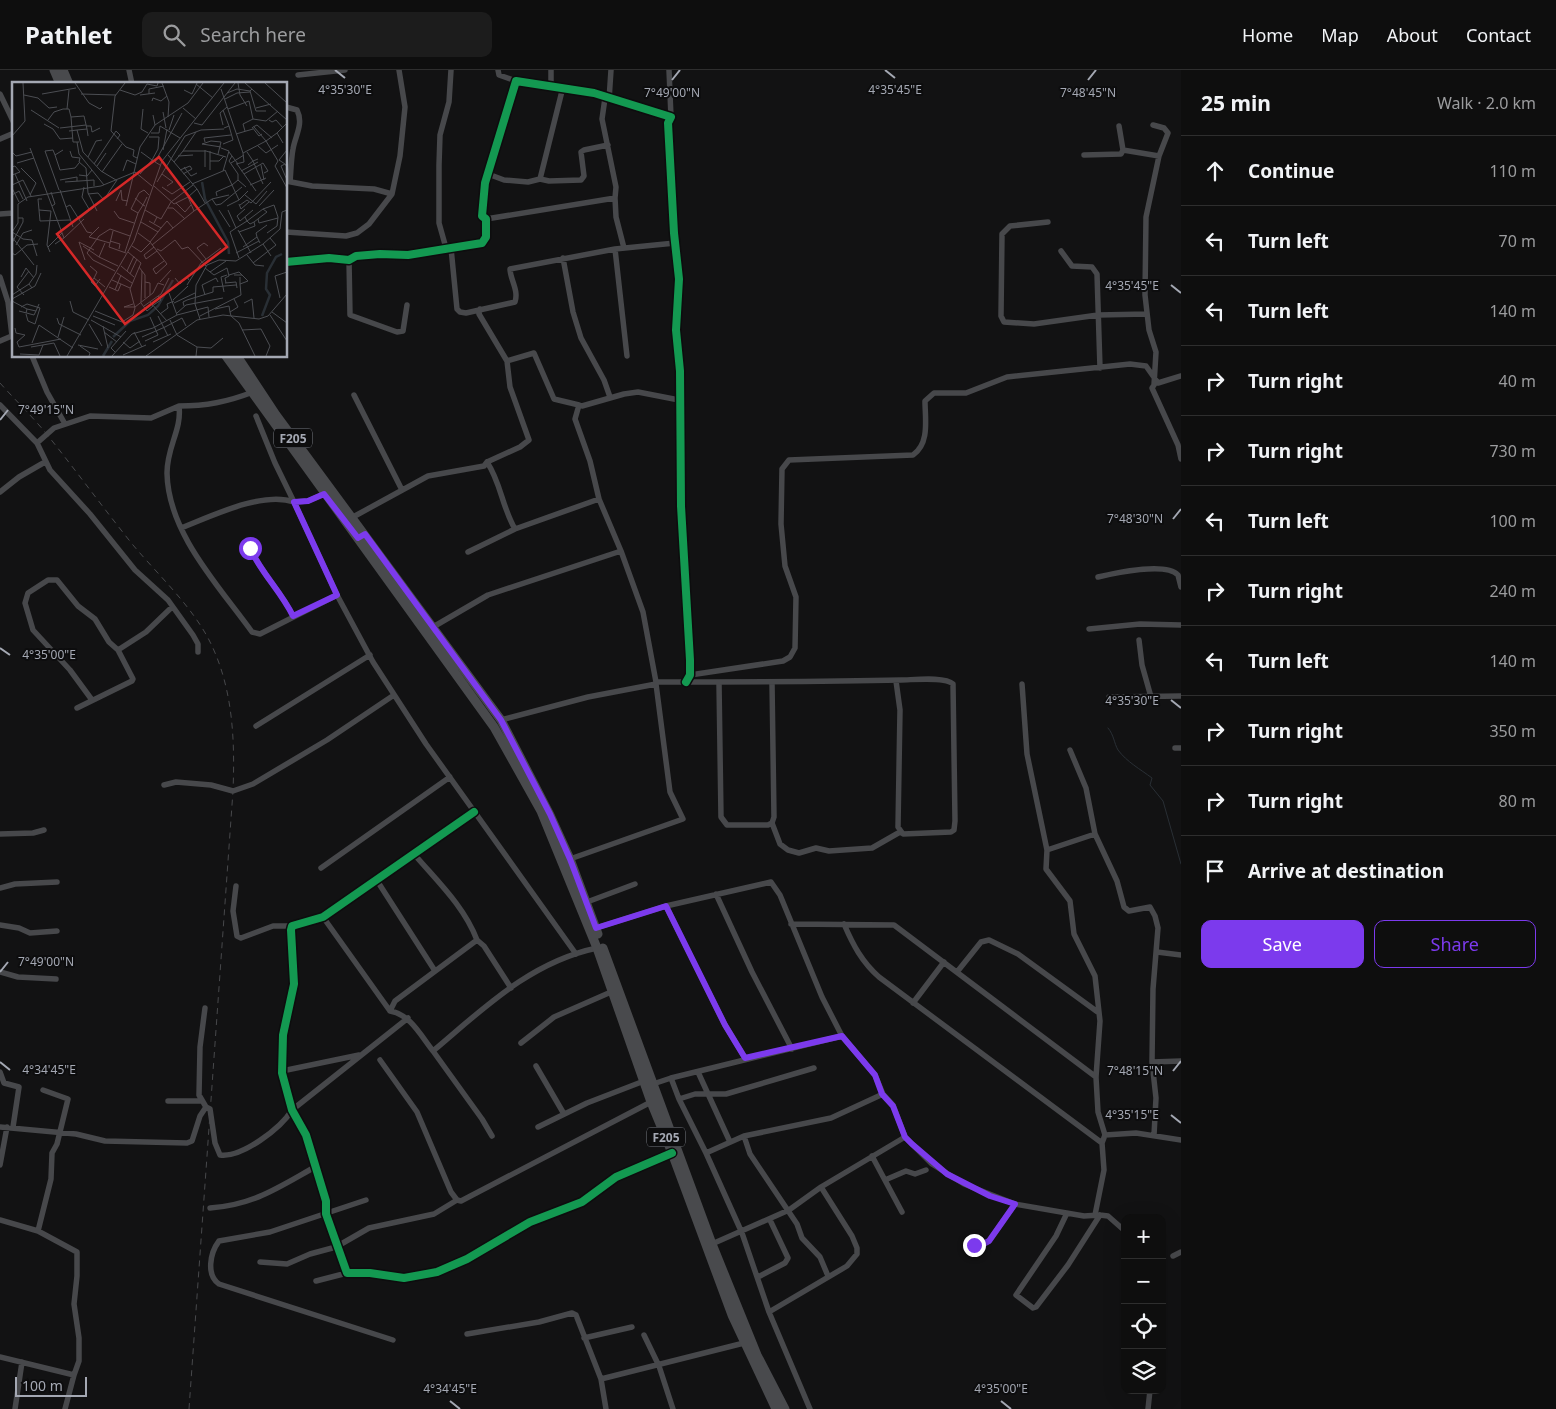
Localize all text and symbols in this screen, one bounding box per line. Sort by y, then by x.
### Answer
search box [142,12,492,57]
text: Pathlet [25,18,112,51]
icon: search [160,21,188,49]
text: Search here [200,22,306,48]
text: Home [1242,23,1293,47]
text: Map [1321,23,1359,47]
text: About [1387,23,1438,47]
text: Contact [1466,23,1531,47]
text: 4°35'30"E [318,81,372,98]
text: 4°35'45"E [868,81,922,98]
inset map [12,82,288,358]
text: 7°49'00"N [644,84,700,101]
text: 7°48'45"N [1060,84,1116,101]
text: 25 min [1201,89,1271,117]
text: Walk · 2.0 km [1437,92,1536,114]
icon: ahead [1201,157,1229,185]
text: Continue [1248,158,1334,184]
text: 110 m [1489,160,1536,182]
icon: left [1201,227,1229,255]
text: Turn left [1248,228,1329,254]
text: 70 m [1499,230,1536,252]
text: 4°35'45"E [1105,277,1159,294]
icon: left [1201,297,1229,325]
text: Turn left [1248,298,1329,324]
text: 140 m [1489,300,1536,322]
icon: right [1201,367,1229,395]
text: Turn right [1248,368,1343,394]
text: 40 m [1499,370,1536,392]
text: 7°49'15"N [18,401,74,418]
road number: F205 [274,428,312,448]
icon: right [1201,437,1229,465]
text: Turn right [1248,438,1343,464]
text: 730 m [1489,440,1536,462]
icon: left [1201,507,1229,535]
text: Turn left [1248,508,1329,534]
text: 7°48'30"N [1107,510,1163,527]
text: 100 m [1489,510,1536,532]
route start [239,537,262,560]
icon: right [1201,577,1229,605]
text: Turn right [1248,578,1343,604]
text: 240 m [1489,580,1536,602]
text: 4°35'00"E [22,646,76,663]
icon: left [1201,647,1229,675]
text: Turn left [1248,648,1329,674]
text: 140 m [1489,650,1536,672]
text: 4°35'30"E [1105,692,1159,709]
icon: right [1201,717,1229,745]
text: Turn right [1248,718,1343,744]
text: 350 m [1489,720,1536,742]
icon: right [1201,787,1229,815]
text: Turn right [1248,788,1343,814]
text: 80 m [1499,790,1536,812]
icon: arrive [1201,857,1229,885]
text: Arrive at destination [1248,858,1444,884]
button: Save [1201,920,1364,968]
button: Share [1374,920,1536,968]
text: 7°49'00"N [18,953,74,970]
text: 4°34'45"E [22,1061,76,1078]
text: 7°48'15"N [1107,1062,1163,1079]
text: 4°35'15"E [1105,1106,1159,1123]
road number: F205 [647,1128,685,1146]
map controls [1121,1214,1166,1394]
button: + [1121,1214,1166,1259]
route end [963,1234,986,1257]
button: − [1121,1259,1166,1304]
button: locate [1121,1304,1166,1349]
button: layers [1121,1349,1166,1394]
scale bar [15,1374,88,1397]
text: 100 m [22,1376,63,1395]
text: 4°34'45"E [423,1380,477,1397]
text: 4°35'00"E [974,1380,1028,1397]

